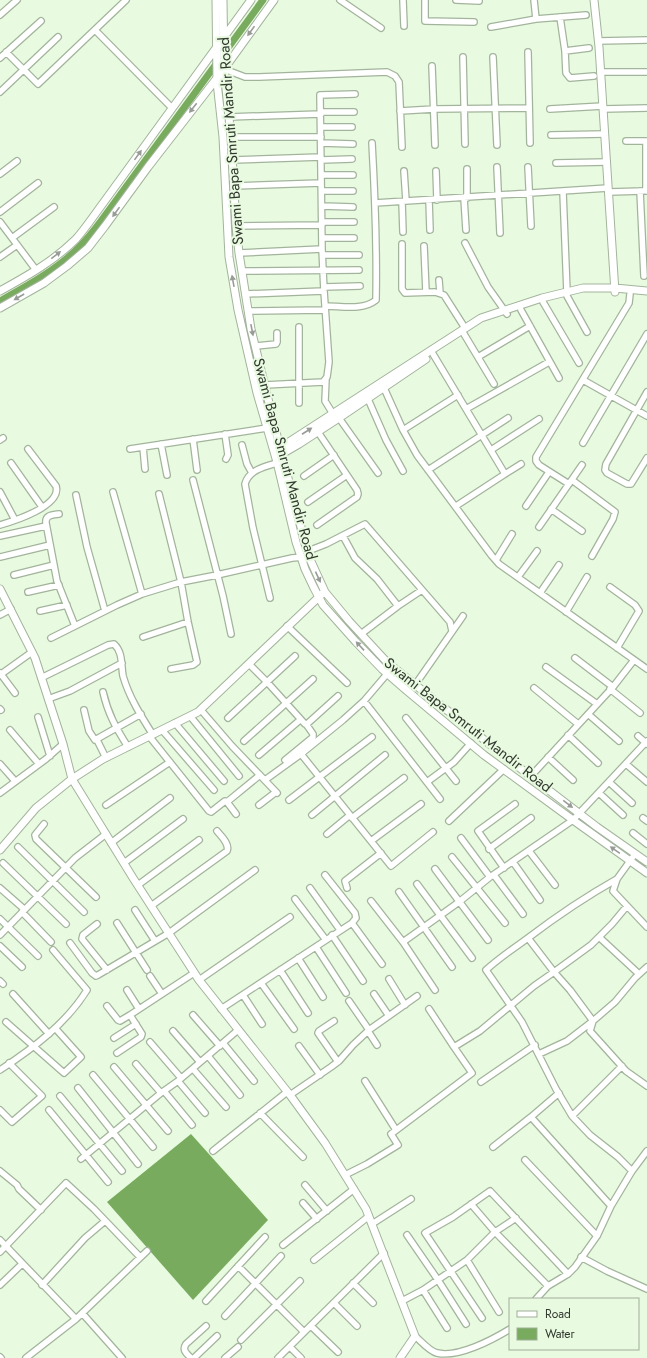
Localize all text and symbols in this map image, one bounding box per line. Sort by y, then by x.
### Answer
one-way arrow [246,26,255,37]
street label: Swami Bapa Smruti Mandir Road [213,36,249,246]
one-way arrow [189,102,198,113]
one-way arrow [134,150,142,160]
one-way arrow [112,207,120,217]
one-way arrow [51,251,62,260]
one-way arrow [230,275,236,287]
one-way arrow [14,294,25,301]
one-way arrow [249,324,255,336]
street label: Swami Bapa Smruti Mandir Road [247,356,323,562]
one-way arrow [302,427,312,435]
one-way arrow [315,571,321,582]
one-way arrow [355,641,365,651]
street label: Swami Bapa Smruti Mandir Road [379,652,557,798]
one-way arrow [562,800,573,808]
one-way arrow [610,846,620,854]
legend [509,1298,639,1350]
text: Road [545,1305,571,1323]
text: Water [545,1325,576,1343]

